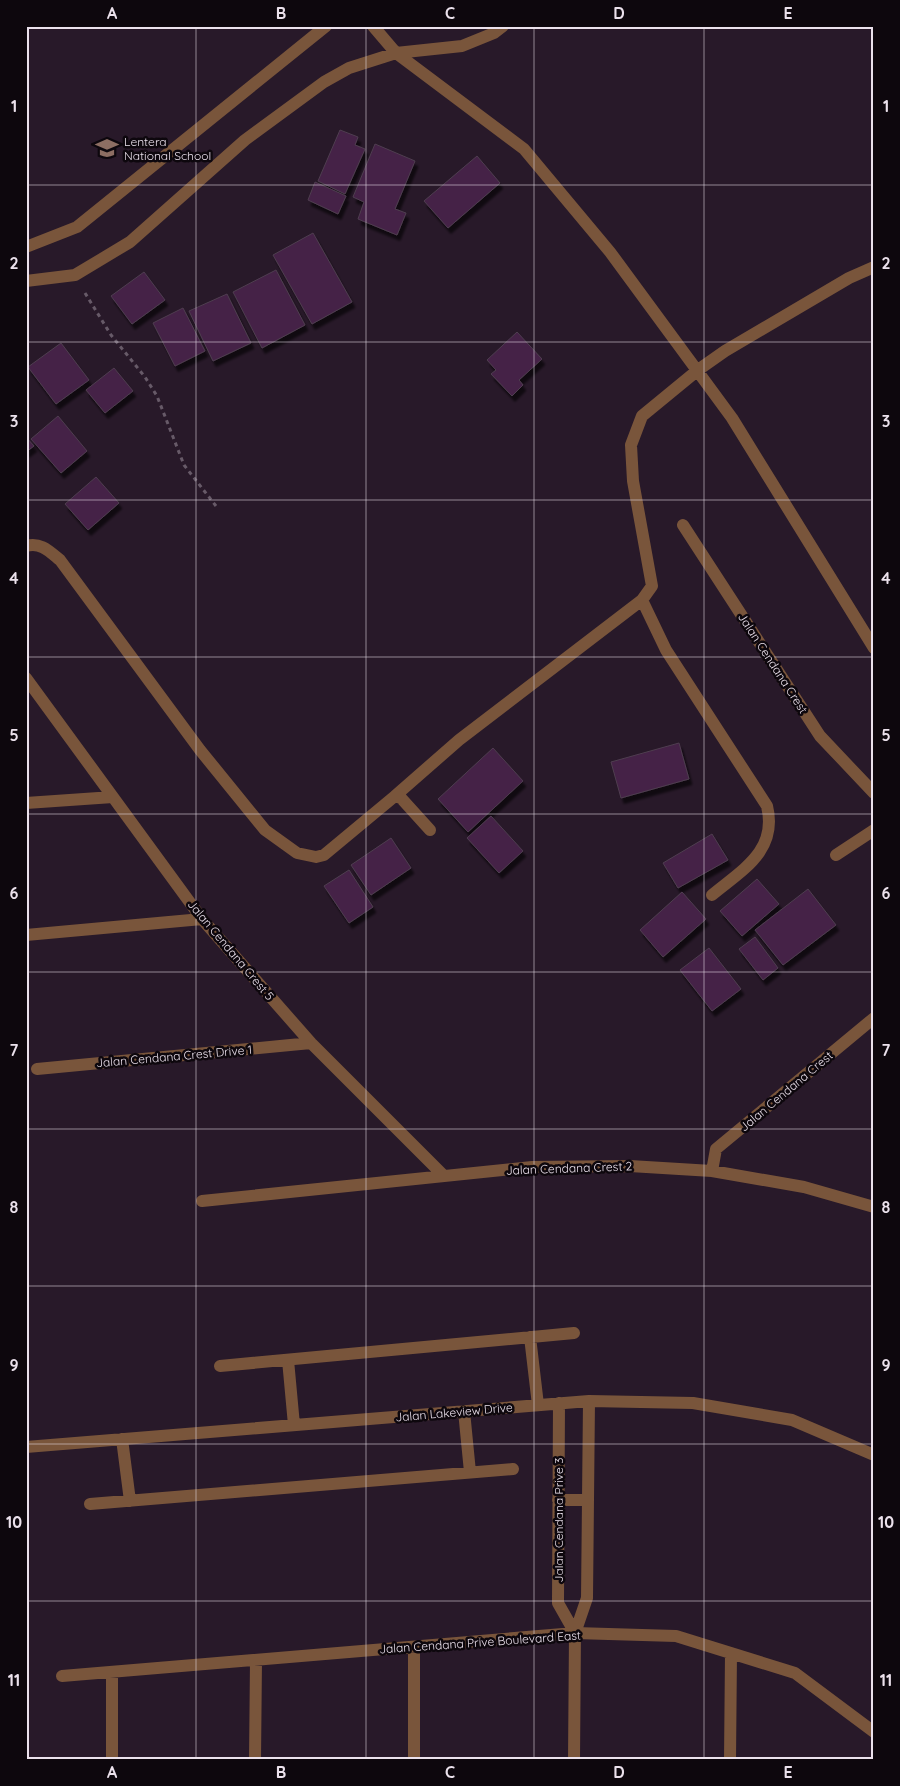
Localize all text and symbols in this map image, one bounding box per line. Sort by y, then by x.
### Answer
text: A [107,3,118,23]
text: B [276,3,286,23]
text: C [445,3,455,23]
text: D [613,3,625,23]
text: E [783,3,793,23]
text: 1 [11,96,17,116]
text: 1 [883,96,889,116]
place label: Lentera National School [124,134,211,163]
school or university icon: Lentera National School [94,135,120,161]
text: 2 [9,253,19,273]
text: 2 [881,253,891,273]
text: 3 [10,411,18,431]
text: 3 [882,411,890,431]
text: 4 [9,568,19,588]
text: 4 [881,568,891,588]
street label: Jalan Cendana Crest [735,610,811,716]
text: 5 [9,725,19,745]
text: 5 [881,725,891,745]
text: 6 [10,883,19,903]
text: 6 [882,883,891,903]
street label: Jalan Cendana Crest 5 [185,897,277,1003]
text: 7 [10,1040,19,1060]
text: 7 [882,1040,891,1060]
street label: Jalan Cendana Crest Drive 1 [95,1042,253,1070]
street label: Jalan Cendana Crest [737,1048,835,1134]
street label: Jalan Cendana Crest 2 [505,1158,633,1178]
text: 8 [10,1197,19,1217]
text: 8 [882,1197,891,1217]
text: 9 [9,1355,19,1375]
text: 9 [881,1355,891,1375]
street label: Jalan Lakeview Drive [395,1399,514,1425]
street label: Jalan Cendana Prive 3 [551,1458,566,1582]
text: 10 [6,1512,22,1532]
text: 10 [878,1512,894,1532]
street label: Jalan Cendana Prive Boulevard East [379,1627,581,1657]
text: 11 [8,1670,20,1690]
text: 11 [880,1670,892,1690]
text: A [107,1762,118,1782]
text: B [276,1762,286,1782]
text: C [445,1762,455,1782]
text: D [613,1762,625,1782]
text: E [783,1762,793,1782]

